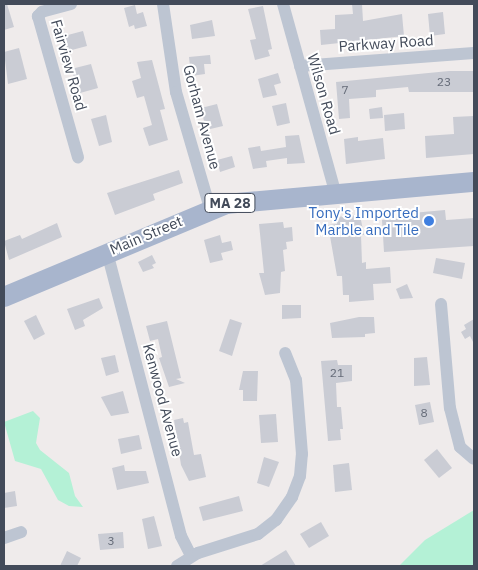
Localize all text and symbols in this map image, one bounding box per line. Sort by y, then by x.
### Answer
street label: Fairview Road [47,17,91,113]
street label: Parkway Road [338,31,434,55]
street label: Wilson Road [304,51,344,137]
street label: Gorham Avenue [179,63,225,171]
house number: 23 [437,75,451,89]
house number: 7 [341,83,349,97]
road number: MA 28 [204,192,256,214]
place label: Tony's Imported Marble and Tile [308,203,419,238]
street label: Main Street [107,212,185,258]
marker: Tony's Imported Marble and Tile [423,215,435,227]
street label: Kenwood Avenue [139,341,187,459]
house number: 21 [330,366,344,380]
house number: 8 [420,406,428,420]
house number: 3 [107,534,115,548]

